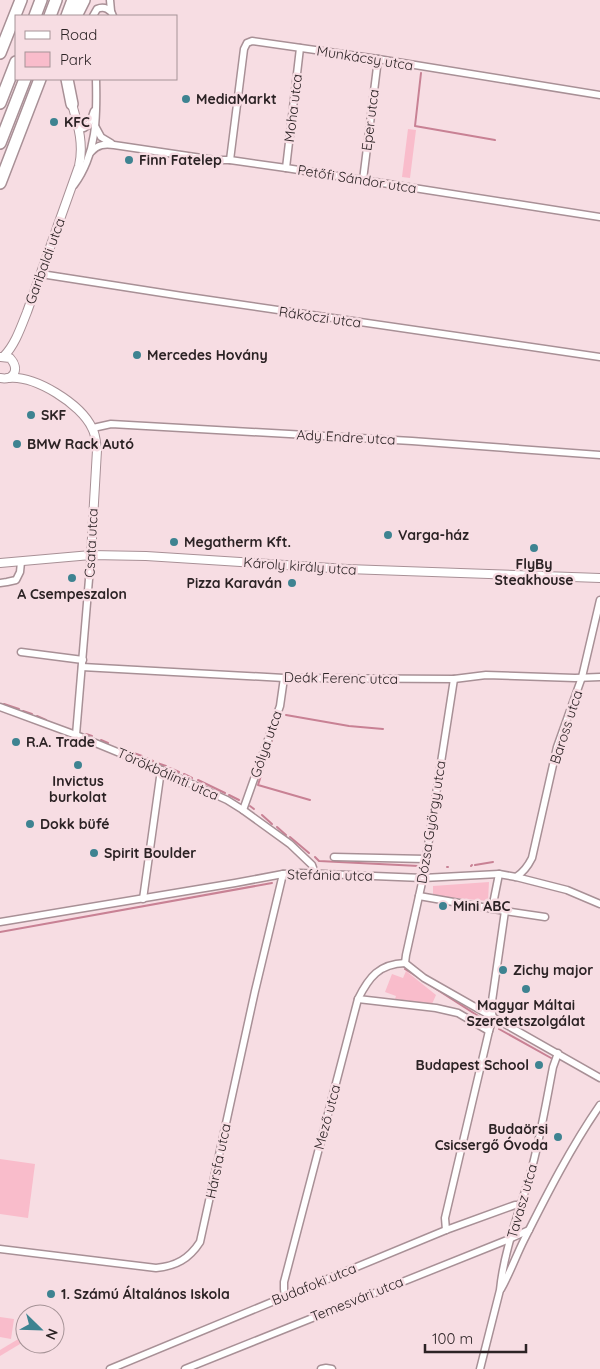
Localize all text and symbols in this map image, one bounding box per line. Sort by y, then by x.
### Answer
legend [15,15,178,80]
text: Road [60,25,97,44]
street label: Munkácsy utca [315,41,415,75]
text: Park [60,50,92,69]
street label: Moha utca [280,73,306,143]
street label: Eper utca [357,88,383,152]
place label: MediaMarkt [196,90,277,108]
marker: MediaMarkt [180,93,192,105]
place label: KFC [64,113,90,131]
marker: KFC [48,116,60,128]
place label: Finn Fatelep [139,151,222,169]
marker: Finn Fatelep [123,154,135,166]
street label: Petőfi Sándor utca [296,161,418,197]
street label: Garibaldi utca [21,215,69,307]
street label: Rákóczi utca [278,302,362,332]
place label: Mercedes Hovány [147,346,268,364]
marker: Mercedes Hovány [131,349,143,361]
place label: SKF [41,406,67,424]
marker: SKF [25,409,37,421]
street label: Ady Endre utca [296,425,396,449]
place label: BMW Rack Autó [27,435,134,453]
marker: BMW Rack Autó [11,438,23,450]
street label: Csata utca [80,508,102,578]
place label: Varga-ház [398,526,469,544]
marker: Varga-ház [382,529,394,541]
place label: Megatherm Kft. [184,533,291,551]
marker: Megatherm Kft. [168,536,180,548]
marker: FlyBy Steakhouse [528,542,540,554]
street label: Károly király utca [243,553,357,579]
place label: FlyBy Steakhouse [494,555,574,589]
marker: A Csempeszalon [66,572,78,584]
place label: Pizza Karaván [187,574,282,592]
marker: Pizza Karaván [286,577,298,589]
place label: A Csempeszalon [17,585,127,603]
street label: Deák Ferenc utca [284,668,398,688]
street label: Baross utca [546,688,586,766]
street label: Gólya utca [246,708,286,780]
place label: R.A. Trade [26,733,95,751]
marker: R.A. Trade [10,736,22,748]
street label: Törökbálinti utca [114,744,222,804]
marker: Invictus burkolat [72,759,84,771]
street label: Dózsa György utca [412,759,450,885]
place label: Invictus burkolat [49,772,107,806]
place label: Dokk büfé [40,815,110,833]
marker: Dokk büfé [24,818,36,830]
place label: Spirit Boulder [104,844,196,862]
marker: Spirit Boulder [88,847,100,859]
street label: Stefánia utca [287,865,373,885]
place label: Mini ABC [453,897,510,915]
marker: Mini ABC [437,900,449,912]
place label: Zichy major [513,961,593,979]
marker: Zichy major [497,964,509,976]
marker: Magyar Máltai Szeretetszolgálat [520,983,532,995]
place label: Magyar Máltai Szeretetszolgálat [467,996,586,1030]
place label: Budapest School [415,1056,529,1074]
marker: Budapest School [533,1059,545,1071]
street label: Mező utca [310,1082,344,1152]
place label: Budaörsi Csicsergő Óvoda [435,1120,548,1154]
street label: Hársfa utca [201,1122,235,1200]
marker: Budaörsi Csicsergő Óvoda [552,1131,564,1143]
street label: Tavasz utca [503,1162,541,1240]
street label: Budafoki utca [269,1259,359,1309]
street label: Temesvári utca [308,1272,406,1326]
place label: 1. Számú Általános Iskola [61,1285,230,1303]
marker: 1. Számú Általános Iskola [45,1288,57,1300]
north arrow [15,1304,65,1354]
scale bar [425,1322,526,1354]
text: N [42,1326,62,1342]
text: 100 m [432,1329,473,1348]

